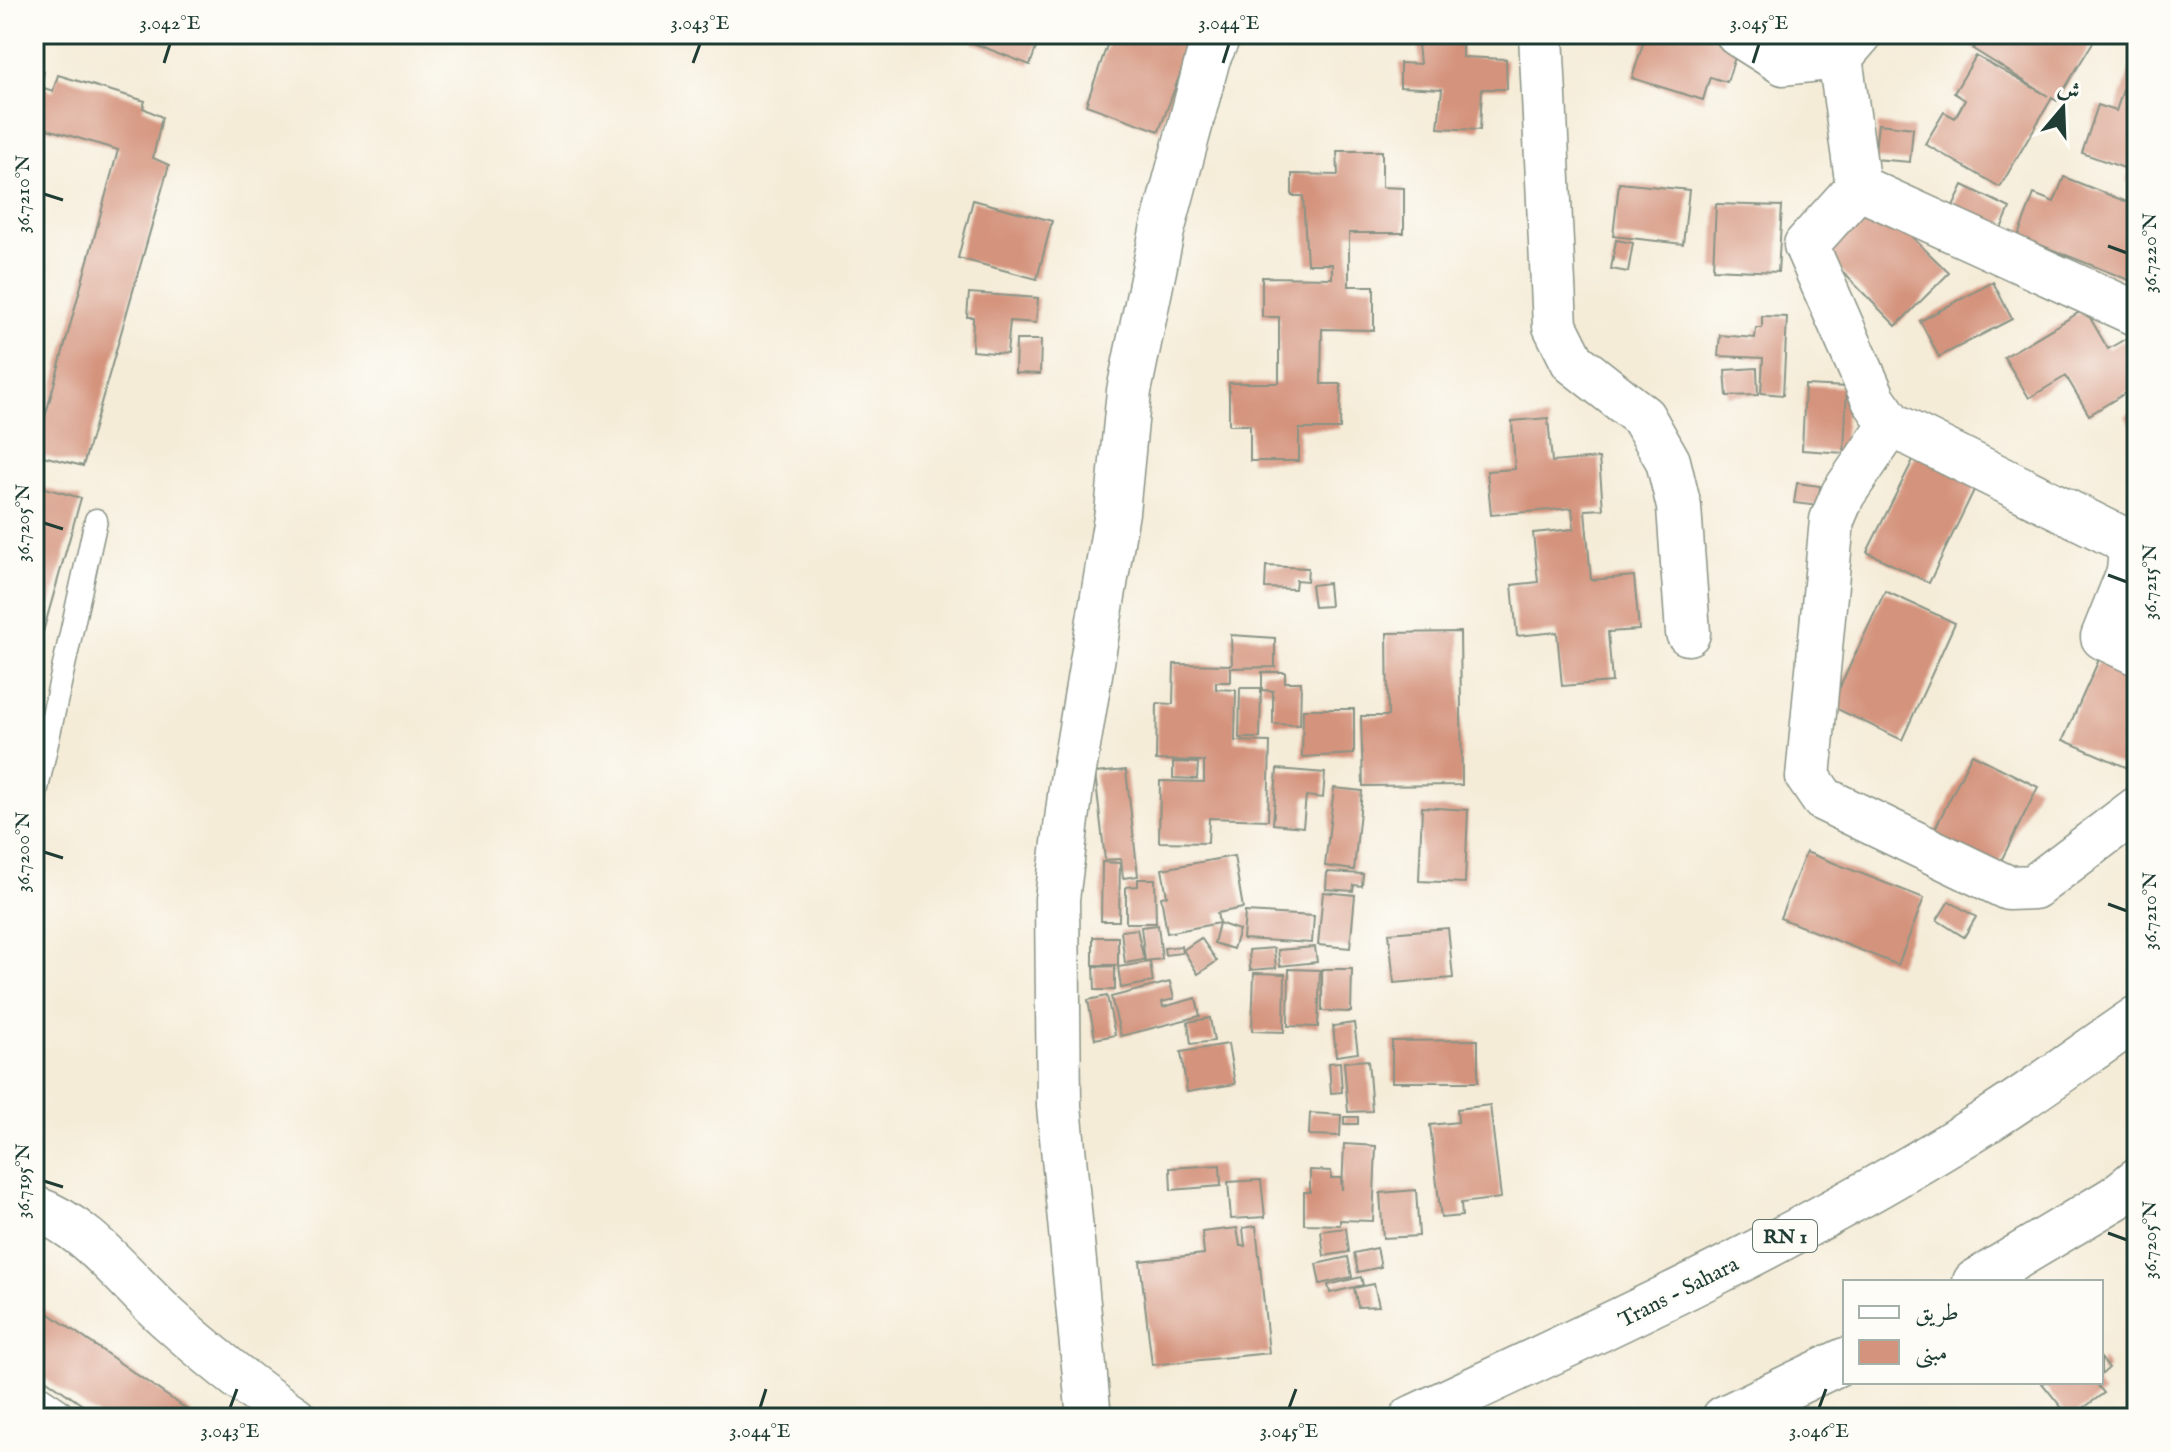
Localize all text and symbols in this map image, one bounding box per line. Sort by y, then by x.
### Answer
text: 3.042°E [140,11,201,36]
text: 3.043°E [670,11,730,36]
text: 3.044°E [1198,11,1260,36]
text: 3.045°E [1730,11,1789,36]
north arrow [2023,68,2103,148]
text: ش [2054,74,2084,108]
text: 36.7210°N [11,155,36,233]
text: 36.7220°N [2138,213,2163,293]
text: 36.7205°N [11,484,36,562]
text: 36.7215°N [2138,544,2163,620]
text: 36.7200°N [11,811,36,893]
text: 36.7210°N [2138,872,2163,950]
text: 36.7195°N [11,1143,36,1219]
text: 36.7205°N [2138,1201,2163,1279]
road number: RN 1 [1753,1220,1817,1252]
street label: Trans - Sahara [1614,1250,1744,1335]
legend [1843,1280,2103,1384]
text: طريق [1915,1298,1959,1329]
text: مبنى [1915,1338,1948,1369]
text: 3.043°E [200,1419,260,1444]
text: 3.044°E [729,1419,791,1444]
text: 3.045°E [1260,1419,1319,1444]
text: 3.046°E [1789,1419,1849,1444]

